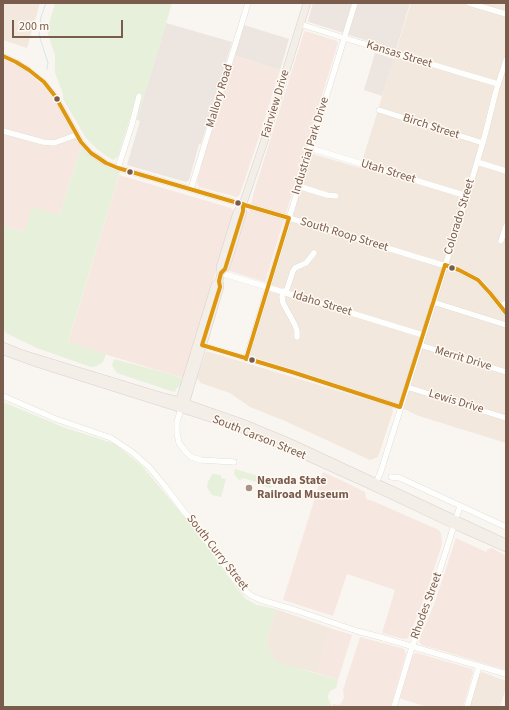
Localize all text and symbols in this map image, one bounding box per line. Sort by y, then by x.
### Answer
scale bar [14,12,125,38]
text: 200 m [19,18,49,35]
street label: Kansas Street [364,38,434,72]
street label: Mallory Road [204,63,236,129]
street label: Fairview Drive [259,68,293,140]
unlabelled marker [52,94,62,104]
street label: Industrial Park Drive [289,95,333,197]
street label: Birch Street [401,111,461,143]
street label: Utah Street [359,157,417,187]
unlabelled marker [125,167,135,177]
street label: Colorado Street [442,177,478,257]
unlabelled marker [233,198,243,208]
street label: South Roop Street [298,215,390,255]
unlabelled marker [447,263,457,273]
street label: Idaho Street [291,288,353,320]
street label: Merrit Drive [433,344,493,374]
unlabelled marker [247,355,257,365]
street label: Lewis Drive [427,387,485,417]
street label: South Carson Street [210,413,308,463]
place label: Nevada State Railroad Museum [257,474,349,502]
marker: Nevada State Railroad Museum [244,483,254,493]
street label: South Curry Street [183,512,251,594]
street label: Rhodes Street [408,571,446,641]

